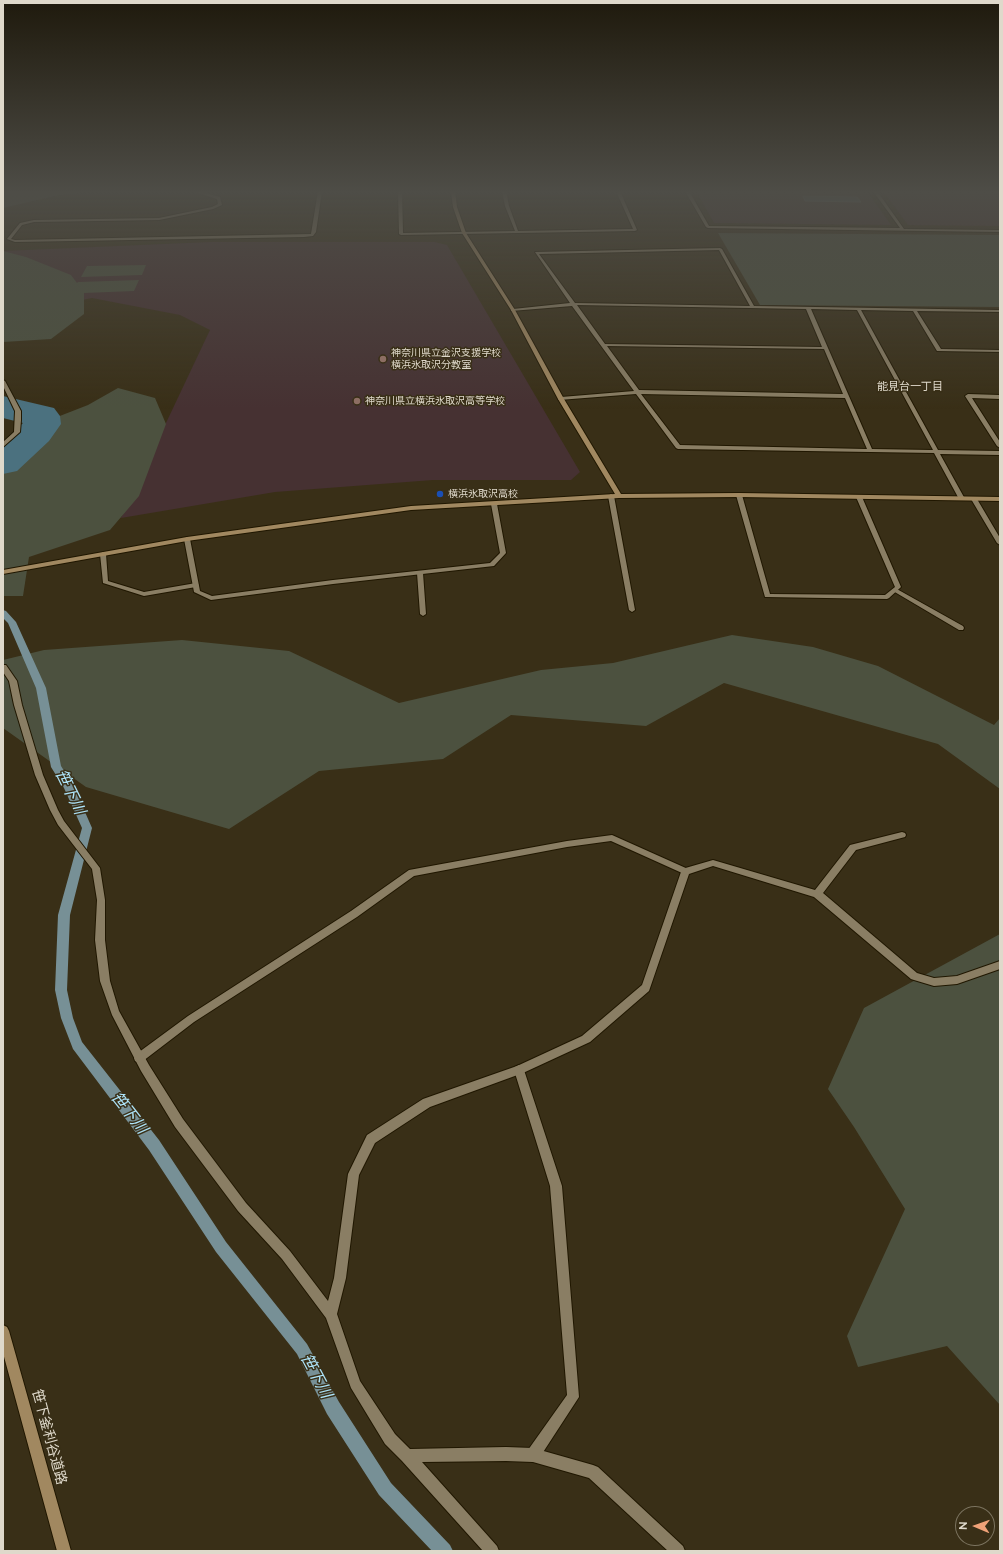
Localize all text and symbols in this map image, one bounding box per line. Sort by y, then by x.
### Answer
place label: 神奈川県立金沢支援学校 横浜氷取沢分教室 [391,347,501,370]
marker: 神奈川県立金沢支援学校 横浜氷取沢分教室 [378,354,388,364]
district label: 能見台一丁目 [877,380,943,394]
place label: 神奈川県立横浜氷取沢高等学校 [365,395,505,407]
marker: 神奈川県立横浜氷取沢高等学校 [352,396,362,406]
place label: 横浜氷取沢高校 [448,488,518,500]
marker: 横浜氷取沢高校 [435,489,445,499]
water label: 笹下川 [51,766,89,818]
water label: 笹下川 [107,1088,151,1138]
water label: 笹下川 [296,1350,336,1402]
street label: 笹下釜利谷道路 [28,1387,70,1487]
north arrow [955,1506,995,1546]
text: N [957,1521,970,1530]

